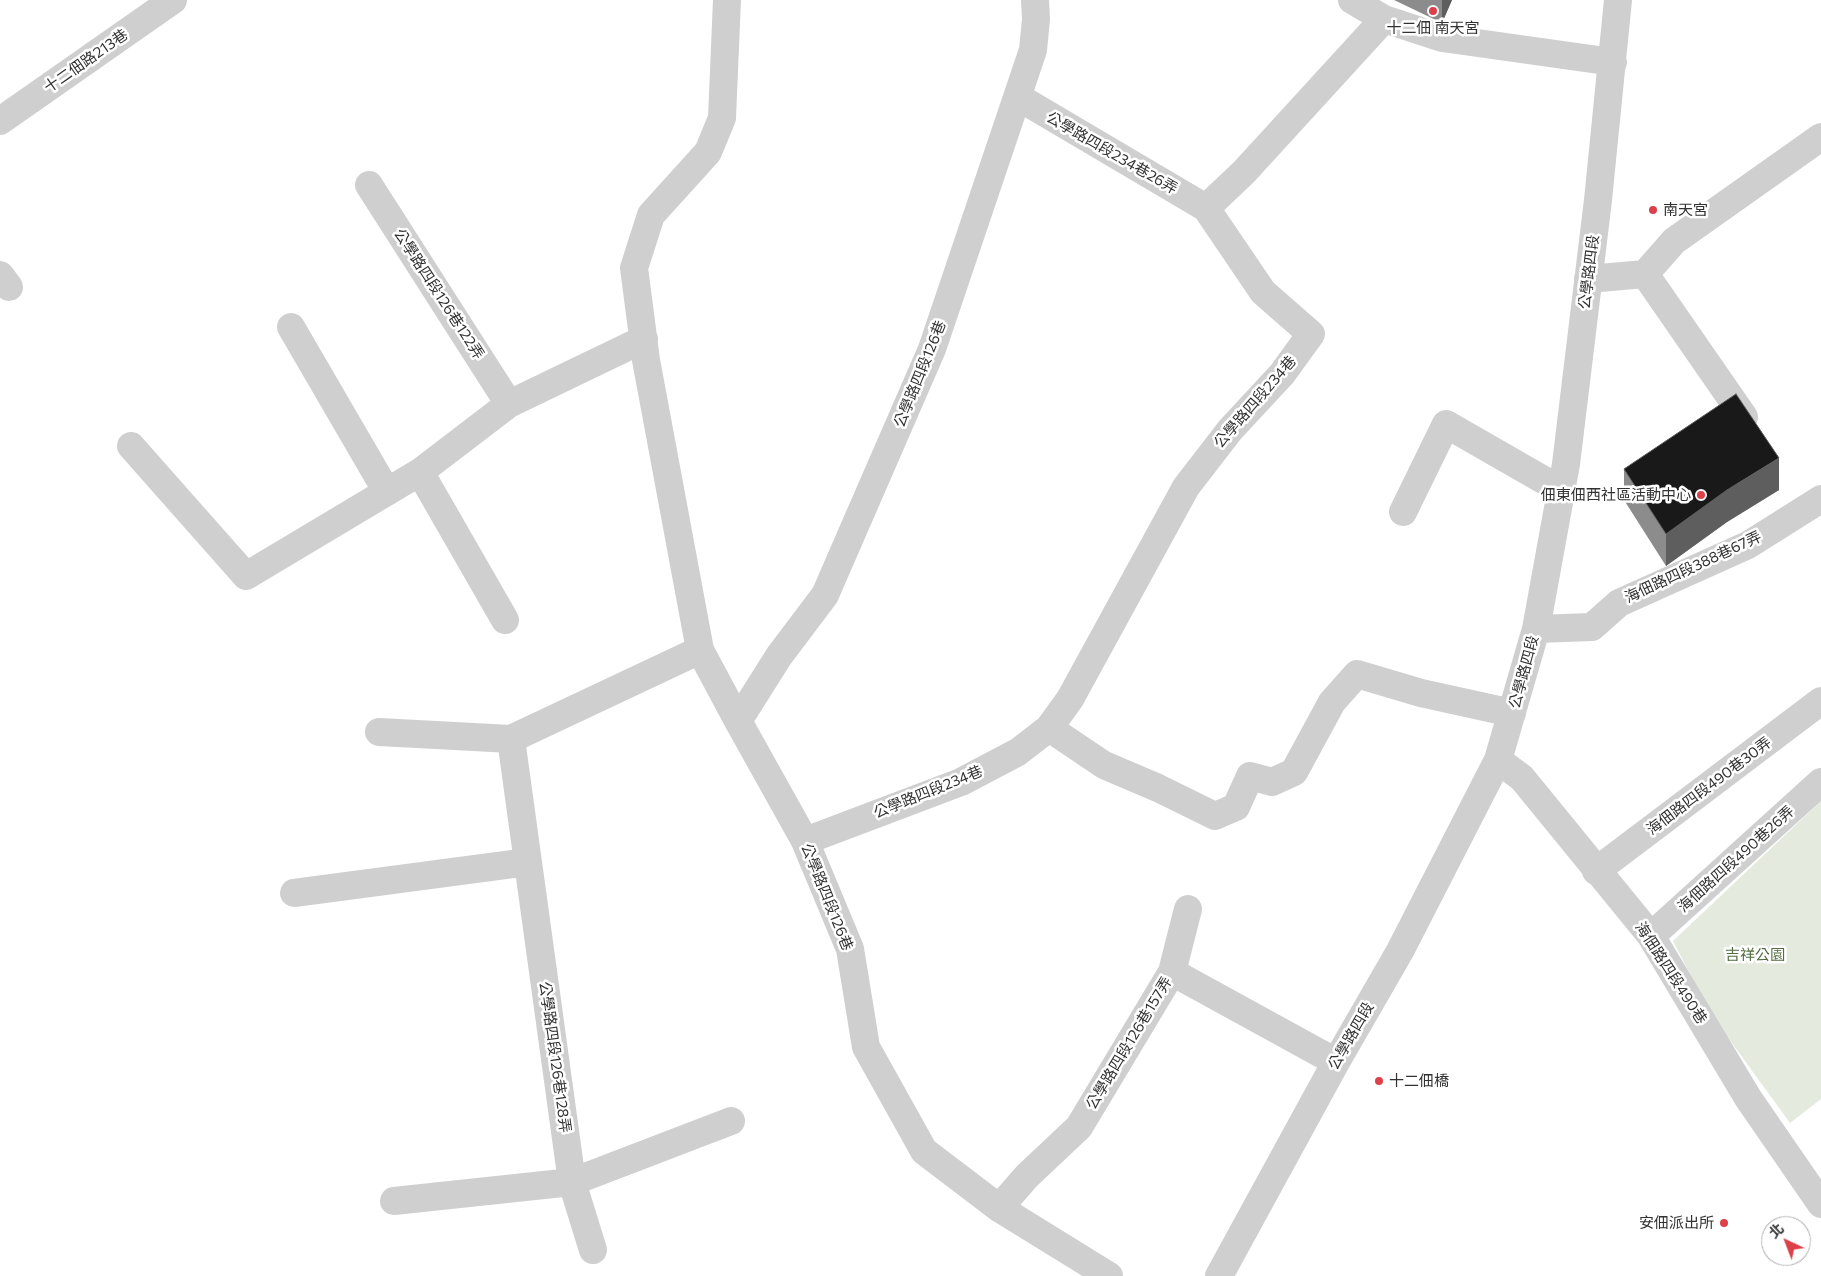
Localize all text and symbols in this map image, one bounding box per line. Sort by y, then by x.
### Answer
marker: 十二佃 南天宮 [1427,5,1439,17]
place label: 十二佃 南天宮 [1387,19,1479,37]
street label: 十二佃路213巷 [41,25,131,97]
street label: 公學路四段234巷26弄 [1043,108,1181,198]
place label: 南天宮 [1663,201,1708,219]
marker: 南天宮 [1647,204,1659,216]
street label: 公學路四段126巷122弄 [390,225,488,363]
street label: 公學路四段 [1575,234,1603,310]
street label: 公學路四段126巷 [890,318,950,430]
street label: 公學路四段234巷 [1210,352,1300,452]
place label: 佃東佃西社區活動中心 [1541,486,1691,504]
marker: 佃東佃西社區活動中心 [1695,489,1707,501]
street label: 海佃路四段388巷67弄 [1622,527,1764,607]
street label: 公學路四段 [1506,633,1542,711]
street label: 海佃路四段490巷30弄 [1643,733,1775,839]
street label: 公學路四段234巷 [871,762,985,822]
street label: 海佃路四段490巷26弄 [1674,802,1798,916]
street label: 公學路四段126巷 [797,841,857,953]
street label: 海佃路四段490巷 [1631,919,1711,1027]
park label: 吉祥公園 [1725,946,1785,964]
street label: 公學路四段126巷157弄 [1082,973,1176,1113]
street label: 公學路四段126巷128弄 [535,980,575,1134]
street label: 公學路四段 [1324,999,1378,1073]
place label: 十二佃橋 [1389,1072,1449,1090]
marker: 十二佃橋 [1373,1075,1385,1087]
place label: 安佃派出所 [1639,1214,1714,1232]
north arrow [1761,1216,1811,1266]
marker: 安佃派出所 [1718,1217,1730,1229]
text: 北 [1765,1219,1787,1241]

